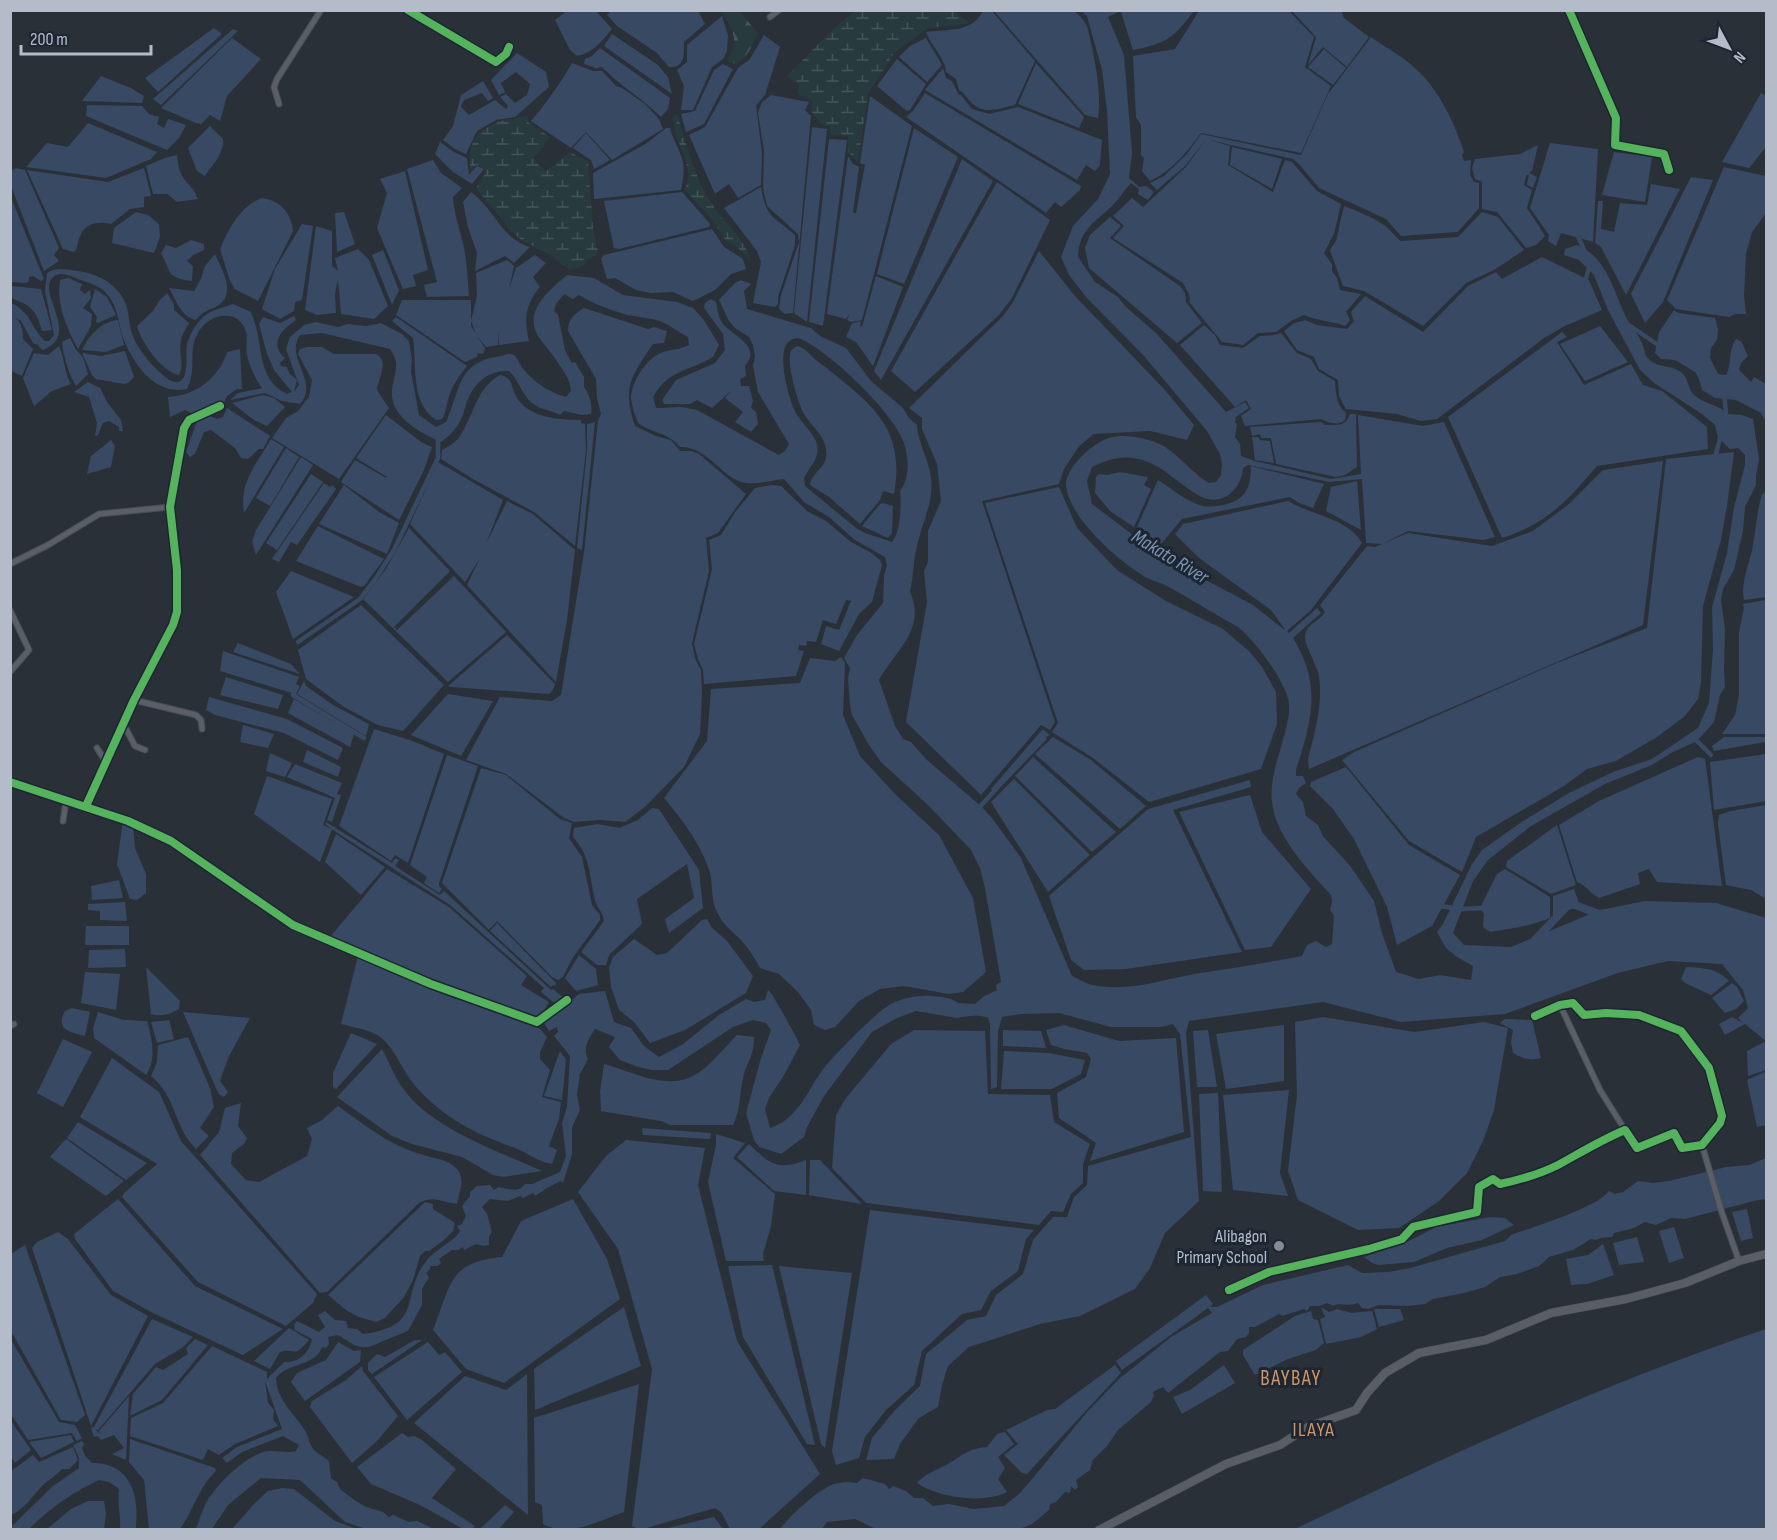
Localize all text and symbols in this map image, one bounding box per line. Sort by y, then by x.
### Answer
scale bar [21,18,152,56]
north arrow [1699,18,1759,78]
text: 200 m [30,29,68,50]
text: N [1729,47,1749,66]
water label: Makato River [1127,525,1214,590]
place label: Alibagon Primary School [1176,1226,1267,1268]
marker: Alibagon Primary School [1272,1239,1286,1253]
district label: BAYBAY [1260,1366,1322,1391]
district label: ILAYA [1293,1418,1335,1442]

